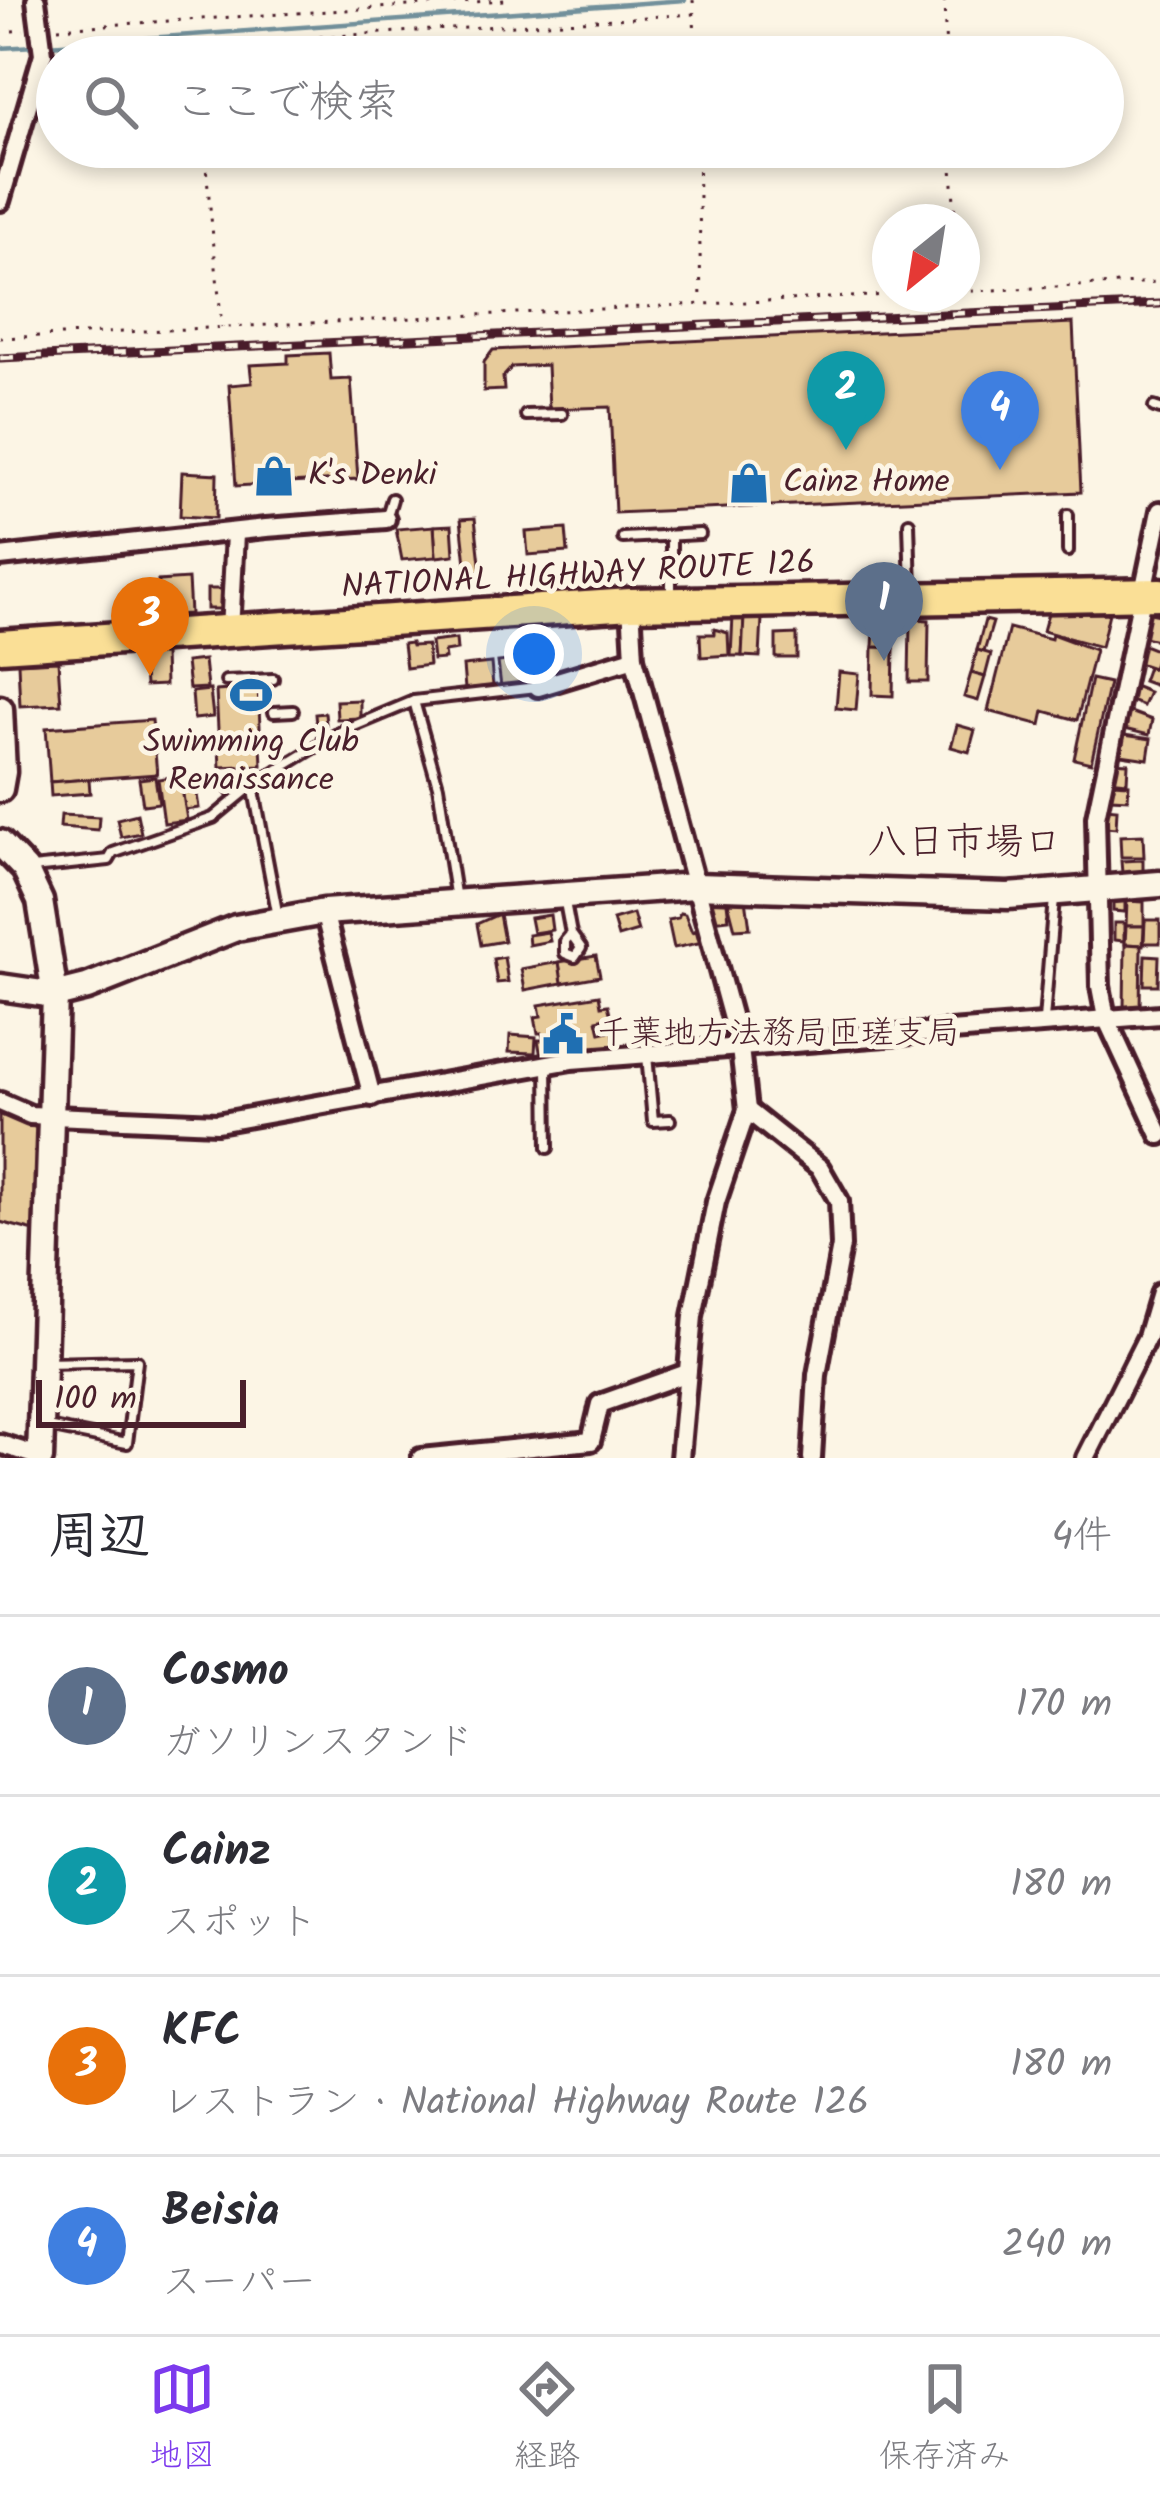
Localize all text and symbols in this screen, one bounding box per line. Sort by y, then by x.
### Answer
search box [36,36,1124,168]
text: ここで検索 [174,68,399,140]
icon: search [78,69,144,135]
north arrow [872,204,980,312]
pin: 2 [807,351,885,450]
pin: 4 [961,371,1039,470]
place label: K's Denki [308,450,438,503]
shop icon: K's Denki [251,453,297,499]
place label: Cainz Home [783,457,950,510]
shop icon: Cainz Home [726,460,772,506]
street label: NATIONAL HIGHWAY ROUTE 126 [340,537,816,615]
pin: 1 [845,562,923,661]
pin: 3 [111,577,189,676]
your location [504,624,564,684]
sports icon: Swimming Club Renaissance [228,672,274,718]
place label: Swimming Club Renaissance [143,717,359,808]
district label: 八日市場ロ [867,813,1063,875]
place label: 千葉地方法務局匝瑳支局 [597,1008,960,1061]
public building icon: 千葉地方法務局匝瑳支局 [540,1011,586,1057]
scale bar [36,1374,246,1427]
text: 100 m [54,1374,137,1427]
text: 周辺 [48,1498,150,1579]
text: 4件 [1052,1507,1112,1569]
text: Cosmo [162,1637,289,1709]
text: 1 [81,1675,93,1737]
text: 170 m [1016,1675,1112,1737]
text: ガソリンスタンド [162,1713,475,1775]
text: Cainz [162,1817,271,1889]
text: 2 [76,1855,98,1917]
text: 180 m [1010,1855,1112,1917]
text: スポット [162,1893,318,1955]
text: KFC [162,1997,241,2069]
text: 3 [76,2035,98,2097]
text: 180 m [1010,2035,1112,2097]
text: レストラン · National Highway Route 126 [162,2073,869,2135]
text: Beisia [162,2177,279,2249]
text: 4 [76,2215,98,2277]
text: 240 m [1002,2215,1112,2277]
text: スーパー [162,2253,316,2315]
tab: 地図 [149,2356,215,2484]
tab: 経路 [514,2356,580,2484]
tab: 保存済み [879,2356,1011,2484]

